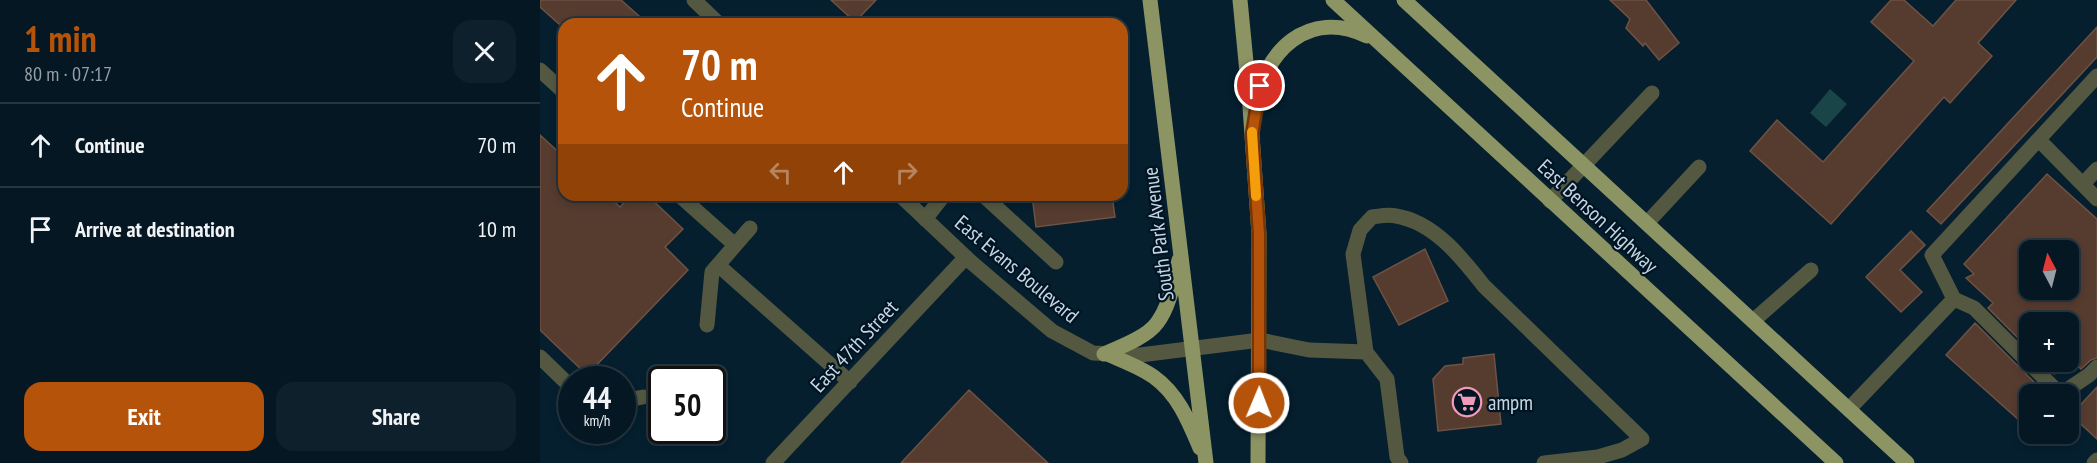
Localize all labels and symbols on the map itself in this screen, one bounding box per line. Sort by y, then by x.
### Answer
pin [1234,60,1285,111]
street label: East Benson Highway [1532,153,1664,279]
street label: South Park Avenue [1136,166,1180,302]
street label: East Evans Boulevard [949,209,1085,329]
north arrow [2019,240,2079,300]
street label: East 47th Street [804,294,904,398]
speed limit sign: 50 [648,366,726,444]
position arrow [1227,371,1291,435]
supermarket icon: ampm [1451,386,1483,418]
place label: ampm [1488,389,1533,416]

